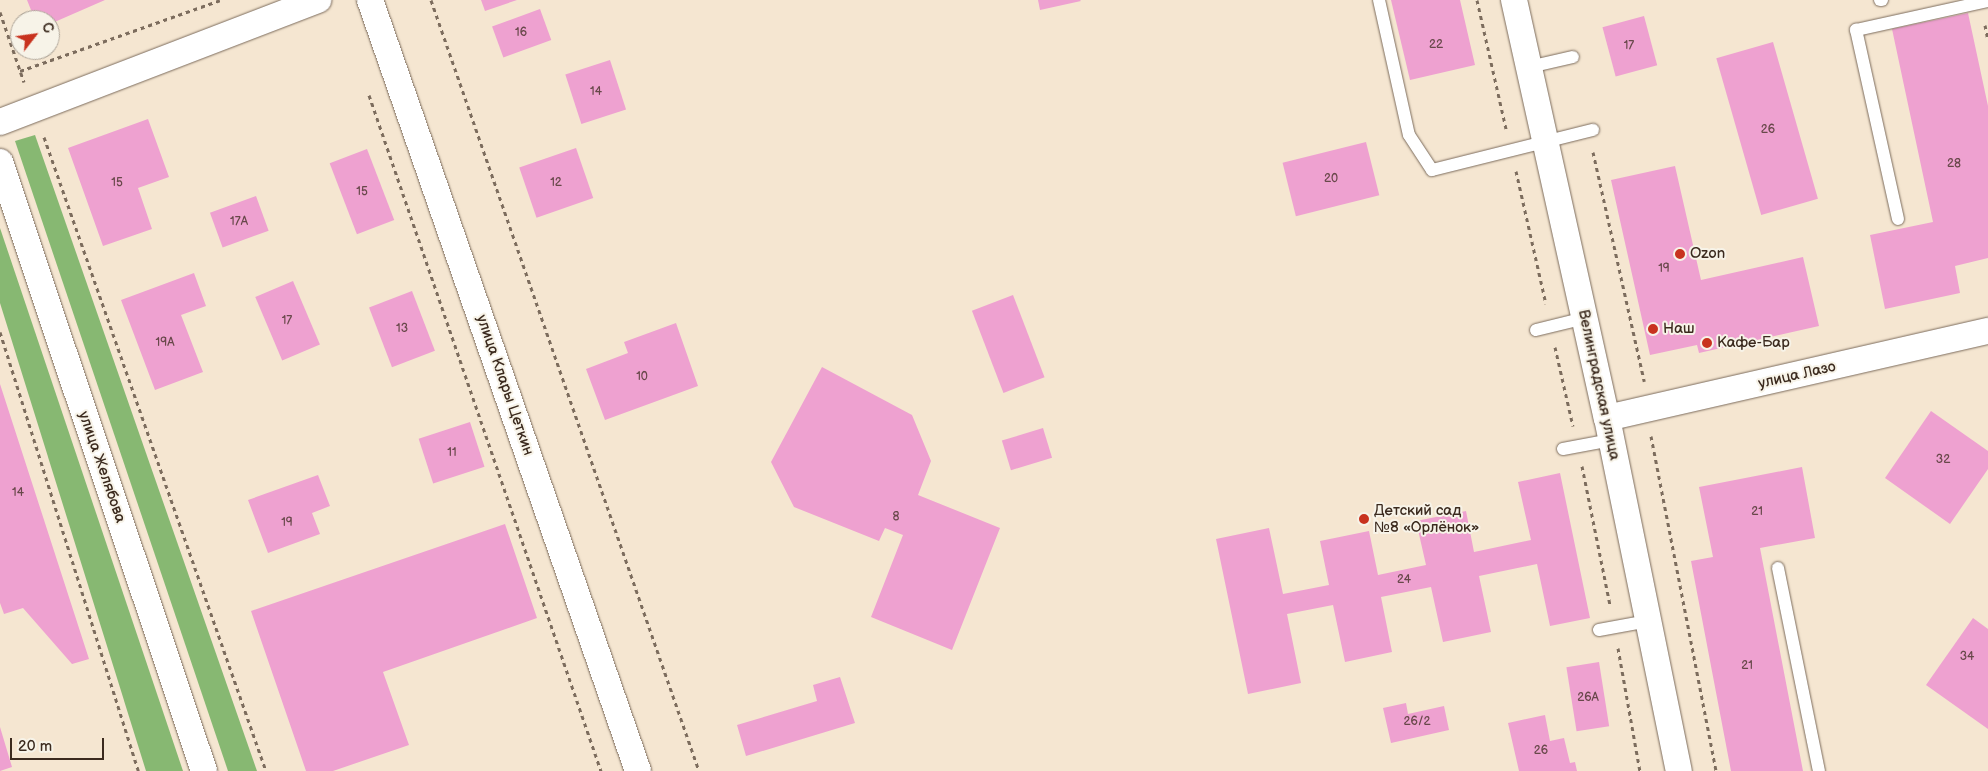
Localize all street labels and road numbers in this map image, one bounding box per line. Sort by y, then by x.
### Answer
street label: Велинградская улица [1574,308,1624,462]
street label: улица Клары Цеткин [472,312,538,458]
street label: улица Лазо [1756,357,1838,393]
street label: улица Желябова [75,409,129,525]

